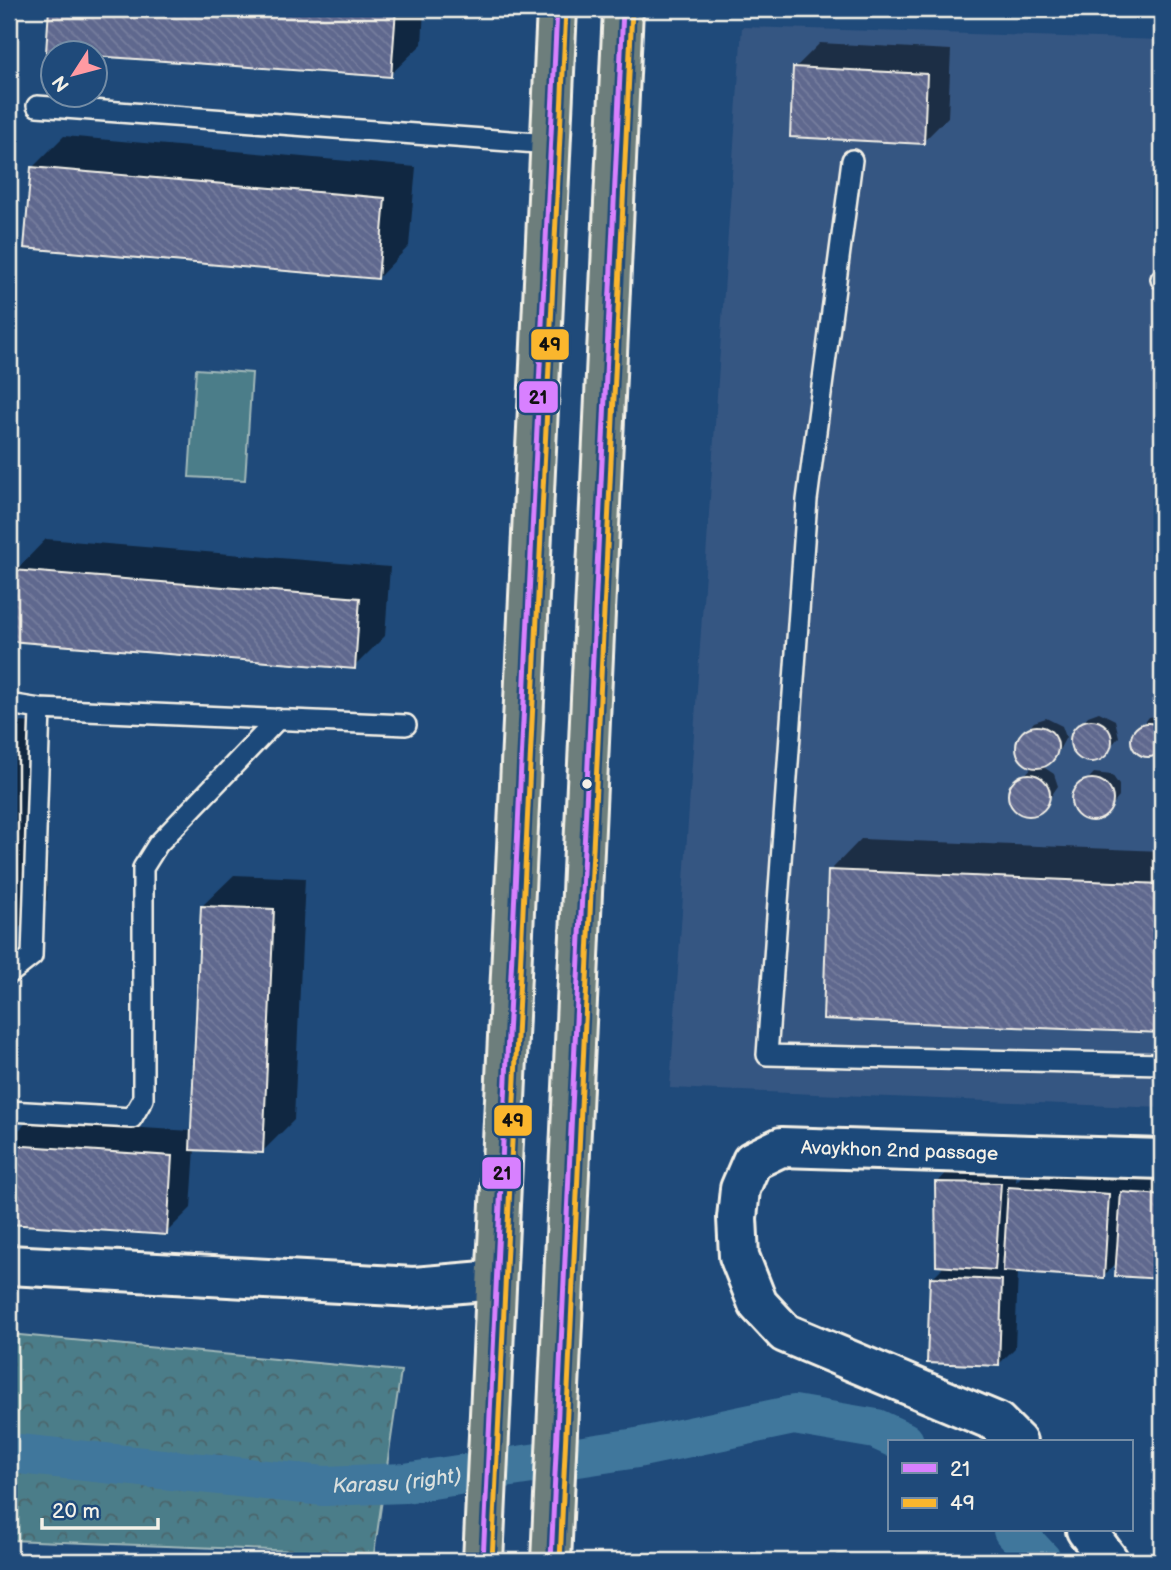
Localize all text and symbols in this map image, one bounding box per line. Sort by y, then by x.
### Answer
north arrow [38,38,108,108]
text: N [48,71,75,96]
line badge: 49 [530,328,570,361]
text: 49 [539,334,561,357]
line badge: 21 [518,380,559,414]
text: 21 [529,387,547,410]
unlabelled marker [580,777,594,791]
line badge: 49 [493,1104,533,1137]
text: 49 [502,1110,524,1133]
street label: Avaykhon 2nd passage [801,1136,999,1165]
line badge: 21 [481,1156,522,1190]
text: 21 [493,1163,511,1186]
legend [888,1440,1132,1532]
text: 21 [950,1457,970,1482]
water label: Karasu (right) [332,1462,463,1498]
scale bar [42,1486,158,1530]
text: 49 [950,1491,975,1516]
text: 20 m [52,1499,100,1524]

